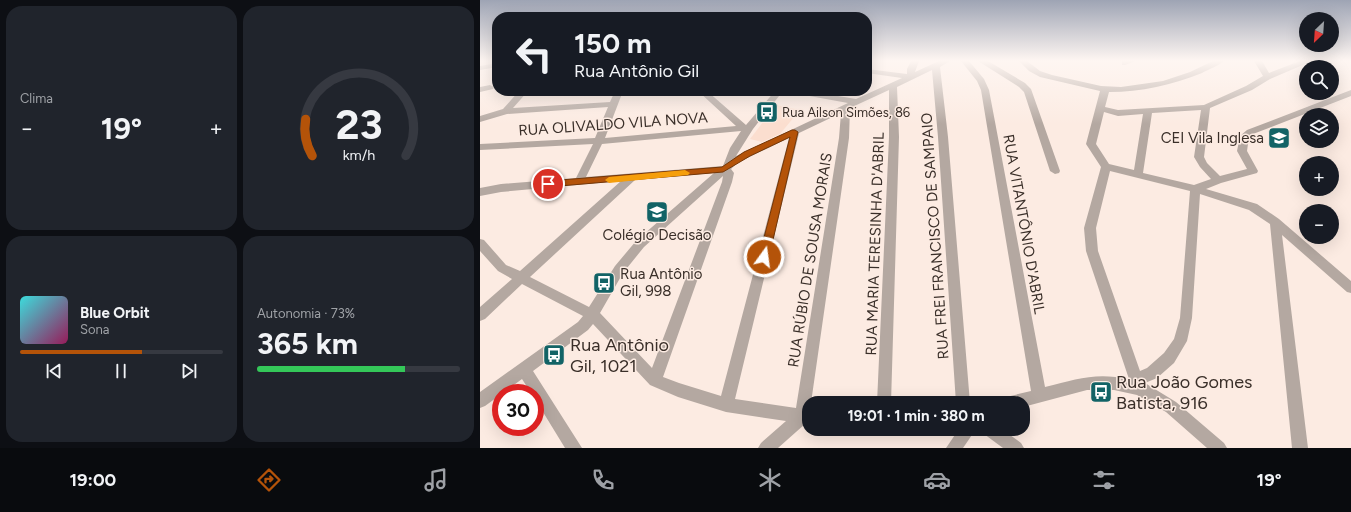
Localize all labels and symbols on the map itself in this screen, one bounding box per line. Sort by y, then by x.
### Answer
north arrow [1299,12,1339,52]
bus stop icon: Rua Ailson Simões, 86 [754,99,780,125]
place label: Rua Ailson Simões, 86 [782,105,910,120]
street label: RUA OLIVALDO VILA NOVA [518,108,708,140]
street label: RUA FREI FRANCISCO DE SAMPAIO [917,112,953,360]
school or university icon: CEI Vila Inglesa [1266,125,1292,151]
place label: CEI Vila Inglesa [1161,129,1264,147]
street label: RUA MARIA TERESINHA D'ABRIL [862,132,888,356]
street label: RUA VITANTÔNIO D'ABRIL [999,133,1049,315]
street label: RUA RÚBIO DE SOUSA MORAIS [784,151,836,369]
pin [531,167,565,201]
school or university icon: Colégio Decisão [644,199,670,225]
place label: Colégio Decisão [602,226,712,244]
position arrow [743,236,785,278]
place label: Rua Antônio Gil, 998 [620,265,703,300]
bus stop icon: Rua Antônio Gil, 998 [591,270,617,296]
place label: Rua Antônio Gil, 1021 [570,334,669,377]
bus stop icon: Rua Antônio Gil, 1021 [541,342,567,368]
place label: Rua João Gomes Batista, 916 [1116,371,1252,414]
bus stop icon: Rua João Gomes Batista, 916 [1088,379,1114,405]
speed limit sign: 30 [492,384,544,436]

